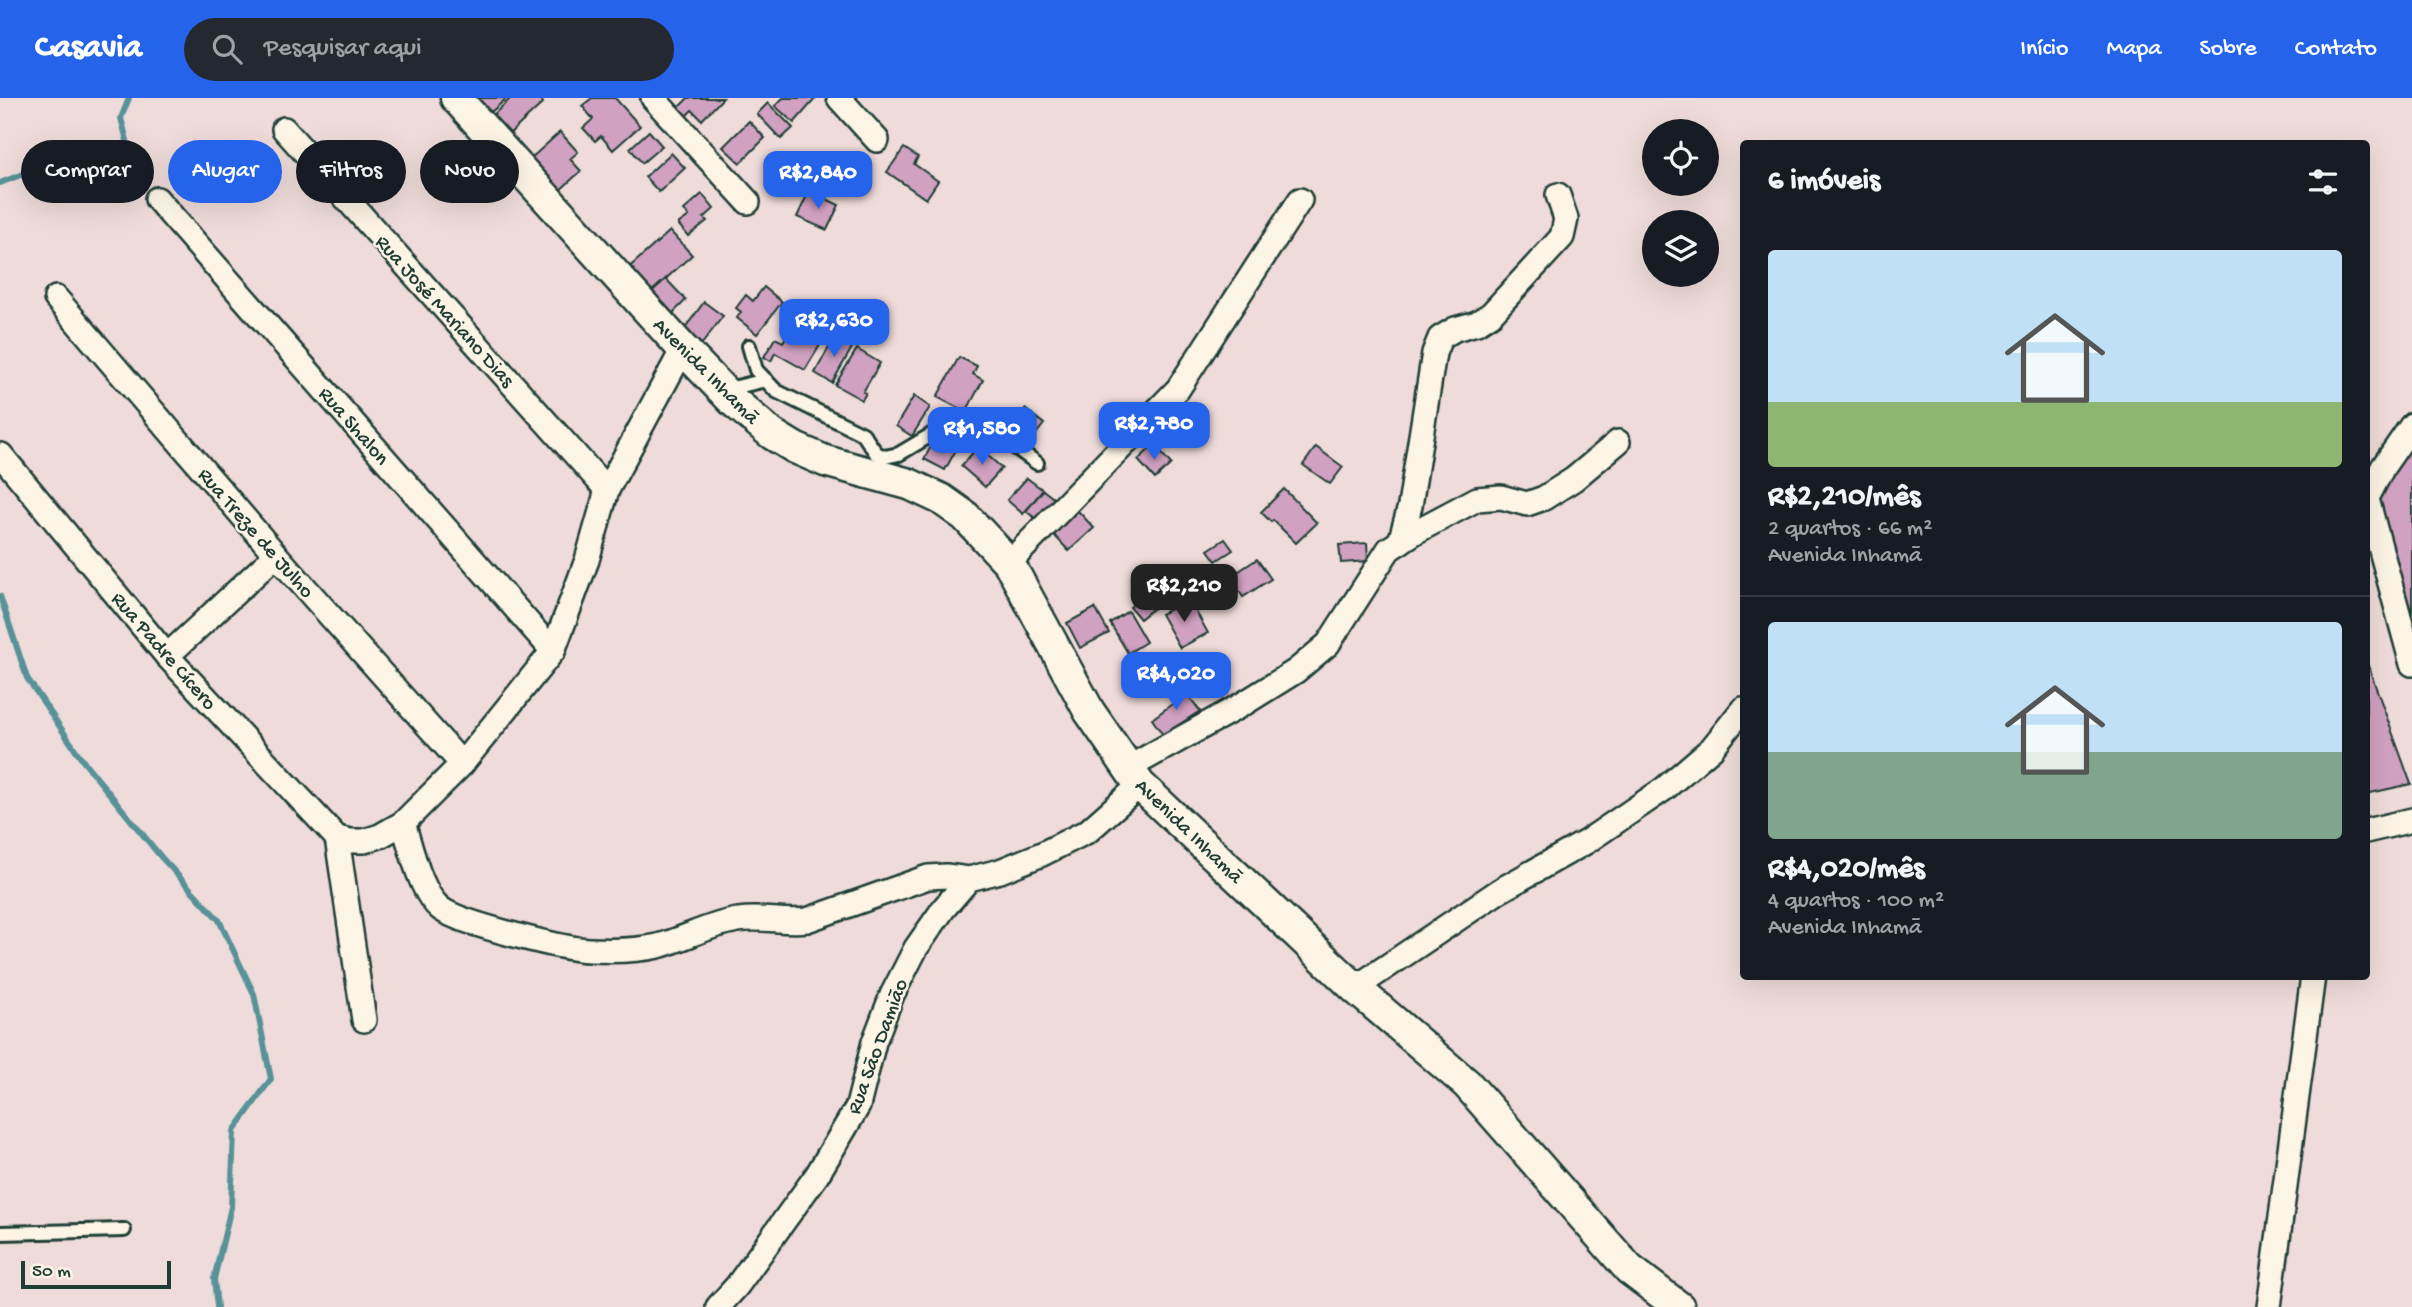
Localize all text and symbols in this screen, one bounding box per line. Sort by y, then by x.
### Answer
search box [184,18,674,81]
text: Casavia [35,30,142,68]
icon: search [208,30,246,68]
text: Pesquisar aqui [264,34,422,65]
text: Início [2020,35,2068,64]
text: Mapa [2106,35,2162,64]
text: Sobre [2200,35,2257,64]
text: Contato [2295,35,2377,64]
map controls [1642,119,1719,287]
button: locate [1642,119,1719,196]
chip: Comprar [21,140,154,203]
chip: Alugar [168,140,282,203]
chip: Filtros [296,140,406,203]
chip: Novo [420,140,519,203]
pin: R$2,840 [753,152,883,211]
text: R$2,840 [779,160,857,187]
icon: filters [2304,163,2342,201]
text: 6 imóveis [1768,165,1880,200]
button: layers [1642,210,1719,287]
street label: Rua José Mariano Dias [368,231,519,395]
icon: home [1992,295,2118,421]
pin: R$2,630 [769,300,899,359]
text: R$2,630 [795,308,873,335]
street label: Avenida Inhamã [646,314,764,432]
street label: Rua Shalon [312,383,393,472]
pin: R$2,780 [1089,402,1219,462]
pin: R$1,580 [917,408,1047,467]
text: R$2,780 [1115,411,1193,438]
text: R$1,580 [944,416,1020,443]
street label: Rua Treze de Julho [191,464,318,605]
text: R$2,210/mês [1768,481,1920,516]
text: 2 quartos · 66 m² [1768,516,1932,543]
text: Avenida Inhamã [1768,543,1922,570]
pin: R$2,210 [1119,564,1249,624]
text: R$2,210 [1147,573,1221,600]
street label: Rua Padre Cícero [104,588,221,717]
pin: R$4,020 [1111,652,1241,712]
text: R$4,020 [1137,661,1215,688]
icon: home [1992,667,2118,793]
street label: Avenida Inhamã [1128,775,1248,891]
text: R$4,020/mês [1768,853,1925,888]
text: 4 quartos · 100 m² [1768,888,1944,915]
text: Avenida Inhamã [1768,915,1922,942]
street label: Rua São Damião [843,976,915,1118]
scale bar [21,1258,172,1290]
text: 50 m [32,1261,71,1284]

